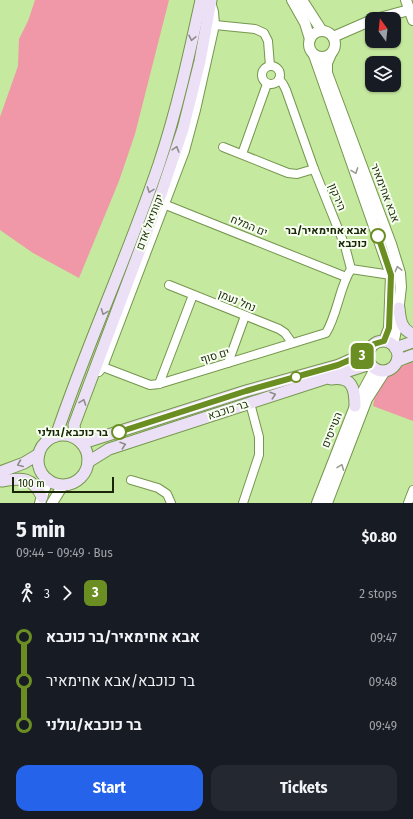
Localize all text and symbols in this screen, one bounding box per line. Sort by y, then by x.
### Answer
north arrow [365,12,401,48]
map controls [365,12,401,92]
one-way arrow [189,35,197,41]
button: layers [365,56,401,92]
one-way arrow [171,146,180,153]
street label: אבא אחימאיר [368,162,402,224]
one-way arrow [350,167,358,174]
street label: הירקון [326,181,348,213]
one-way arrow [146,187,155,194]
street label: יקותיאל אדם [133,192,167,252]
street label: ים המלח [229,213,269,239]
place label: אבא אחימאיר/בר כוכבא [286,224,367,250]
marker: אבא אחימאיר/בר כוכבא [370,228,386,244]
one-way arrow [395,266,403,272]
street label: נחל נעמן [216,288,258,314]
one-way arrow [100,308,108,315]
line badge: 3 [349,343,375,369]
street label: ים סוף [199,345,231,367]
text: 3 [359,347,365,364]
unlabelled marker [290,371,302,383]
one-way arrow [270,391,277,400]
street label: בר כוכבא [206,397,250,423]
one-way arrow [78,399,86,406]
street label: הטייסים [319,410,345,450]
marker: בר כוכבא/גולני [111,424,127,440]
place label: בר כוכבא/גולני [38,426,108,439]
one-way arrow [120,441,127,449]
one-way arrow [17,460,24,468]
one-way arrow [337,463,345,470]
scale bar [12,475,114,494]
text: 100 m [18,477,45,490]
text: 5 min [16,516,65,543]
text: $0.80 [362,528,397,546]
text: 09:44 – 09:49 · Bus [16,545,113,560]
icon: walk [16,582,38,604]
icon: forward [56,582,78,604]
text: 3 [92,584,99,601]
text: 3 [44,586,50,601]
text: 2 stops [359,586,397,601]
text: אבא אחימאיר/בר כוכבא [46,628,200,646]
text: 09:47 [370,630,397,645]
text: בר כוכבא/אבא אחימאיר [46,672,195,690]
text: 09:48 [369,674,397,689]
text: בר כוכבא/גולני [46,716,142,734]
text: 09:49 [369,718,397,733]
button: Start [16,765,203,811]
button: Tickets [211,765,397,811]

